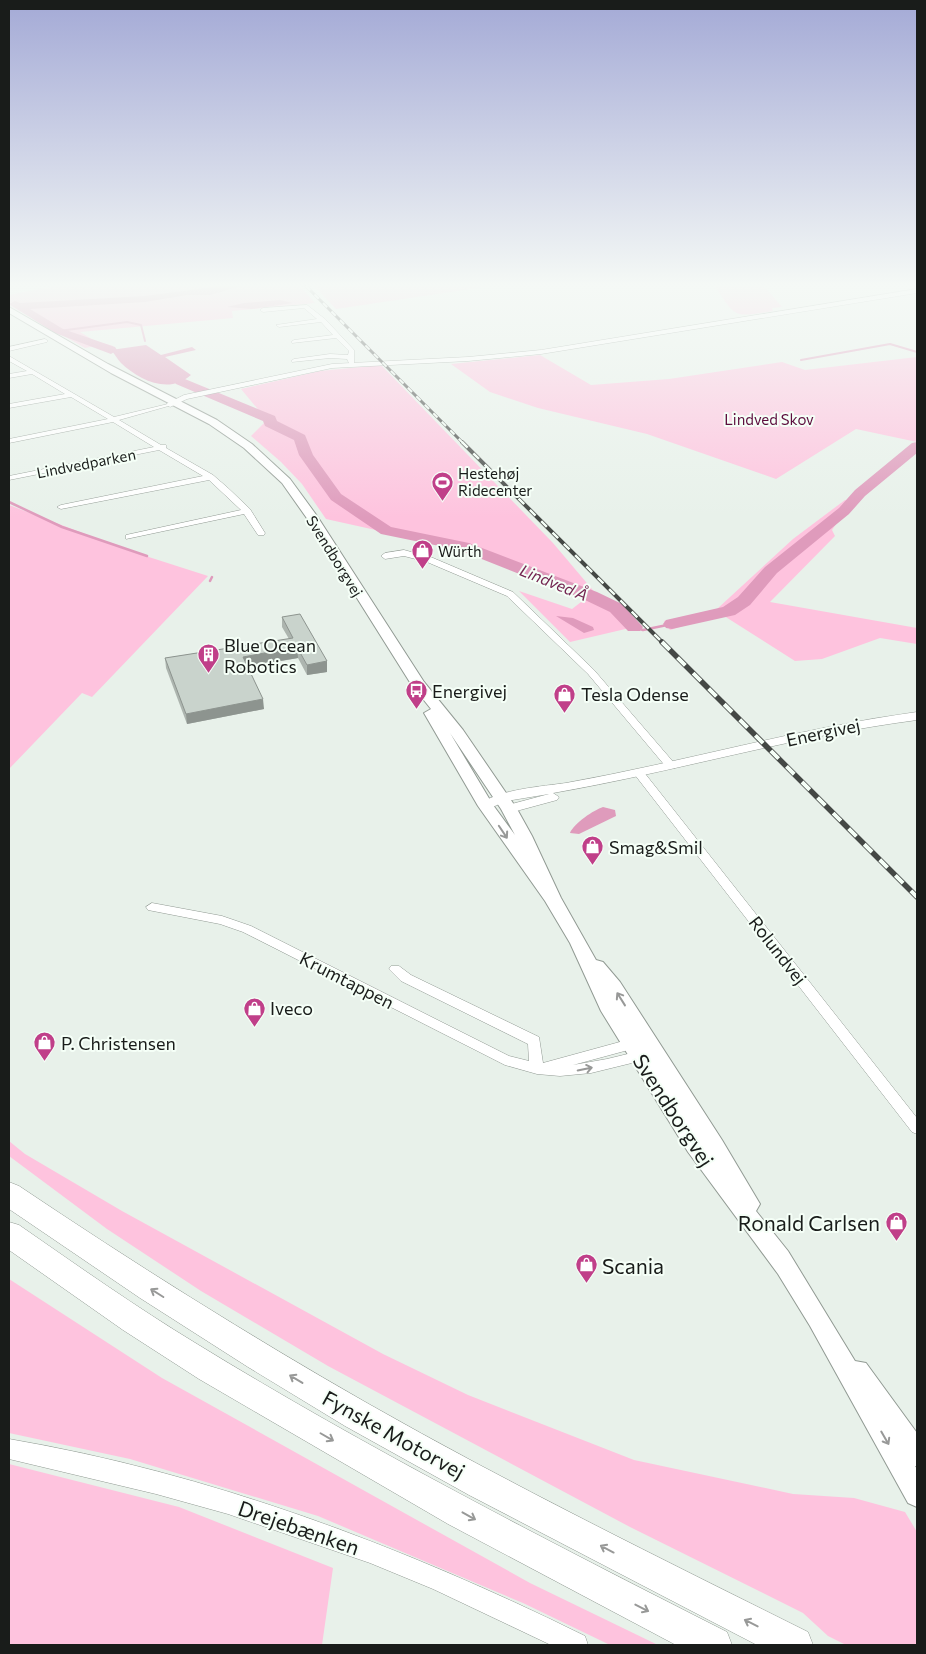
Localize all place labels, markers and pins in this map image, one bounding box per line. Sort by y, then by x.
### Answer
place label: Hestehøj Ridecenter [458,464,532,499]
sports icon: Hestehøj Ridecenter [430,470,454,501]
shop icon: Würth [410,539,434,570]
place label: Würth [438,542,482,560]
place label: Blue Ocean Robotics [224,634,316,677]
building icon: Blue Ocean Robotics [196,643,220,674]
bus stop icon: Energivej [404,679,428,710]
place label: Energivej [432,680,507,702]
shop icon: Tesla Odense [553,682,577,713]
place label: Tesla Odense [581,683,689,705]
shop icon: Smag&Smil [581,835,605,866]
place label: Smag&Smil [609,836,703,858]
shop icon: Iveco [242,996,266,1027]
place label: Iveco [270,997,313,1019]
shop icon: P. Christensen [33,1031,57,1062]
place label: P. Christensen [61,1032,176,1054]
place label: Ronald Carlsen [738,1210,880,1235]
shop icon: Ronald Carlsen [884,1210,908,1241]
shop icon: Scania [574,1253,598,1284]
place label: Scania [602,1253,664,1278]

